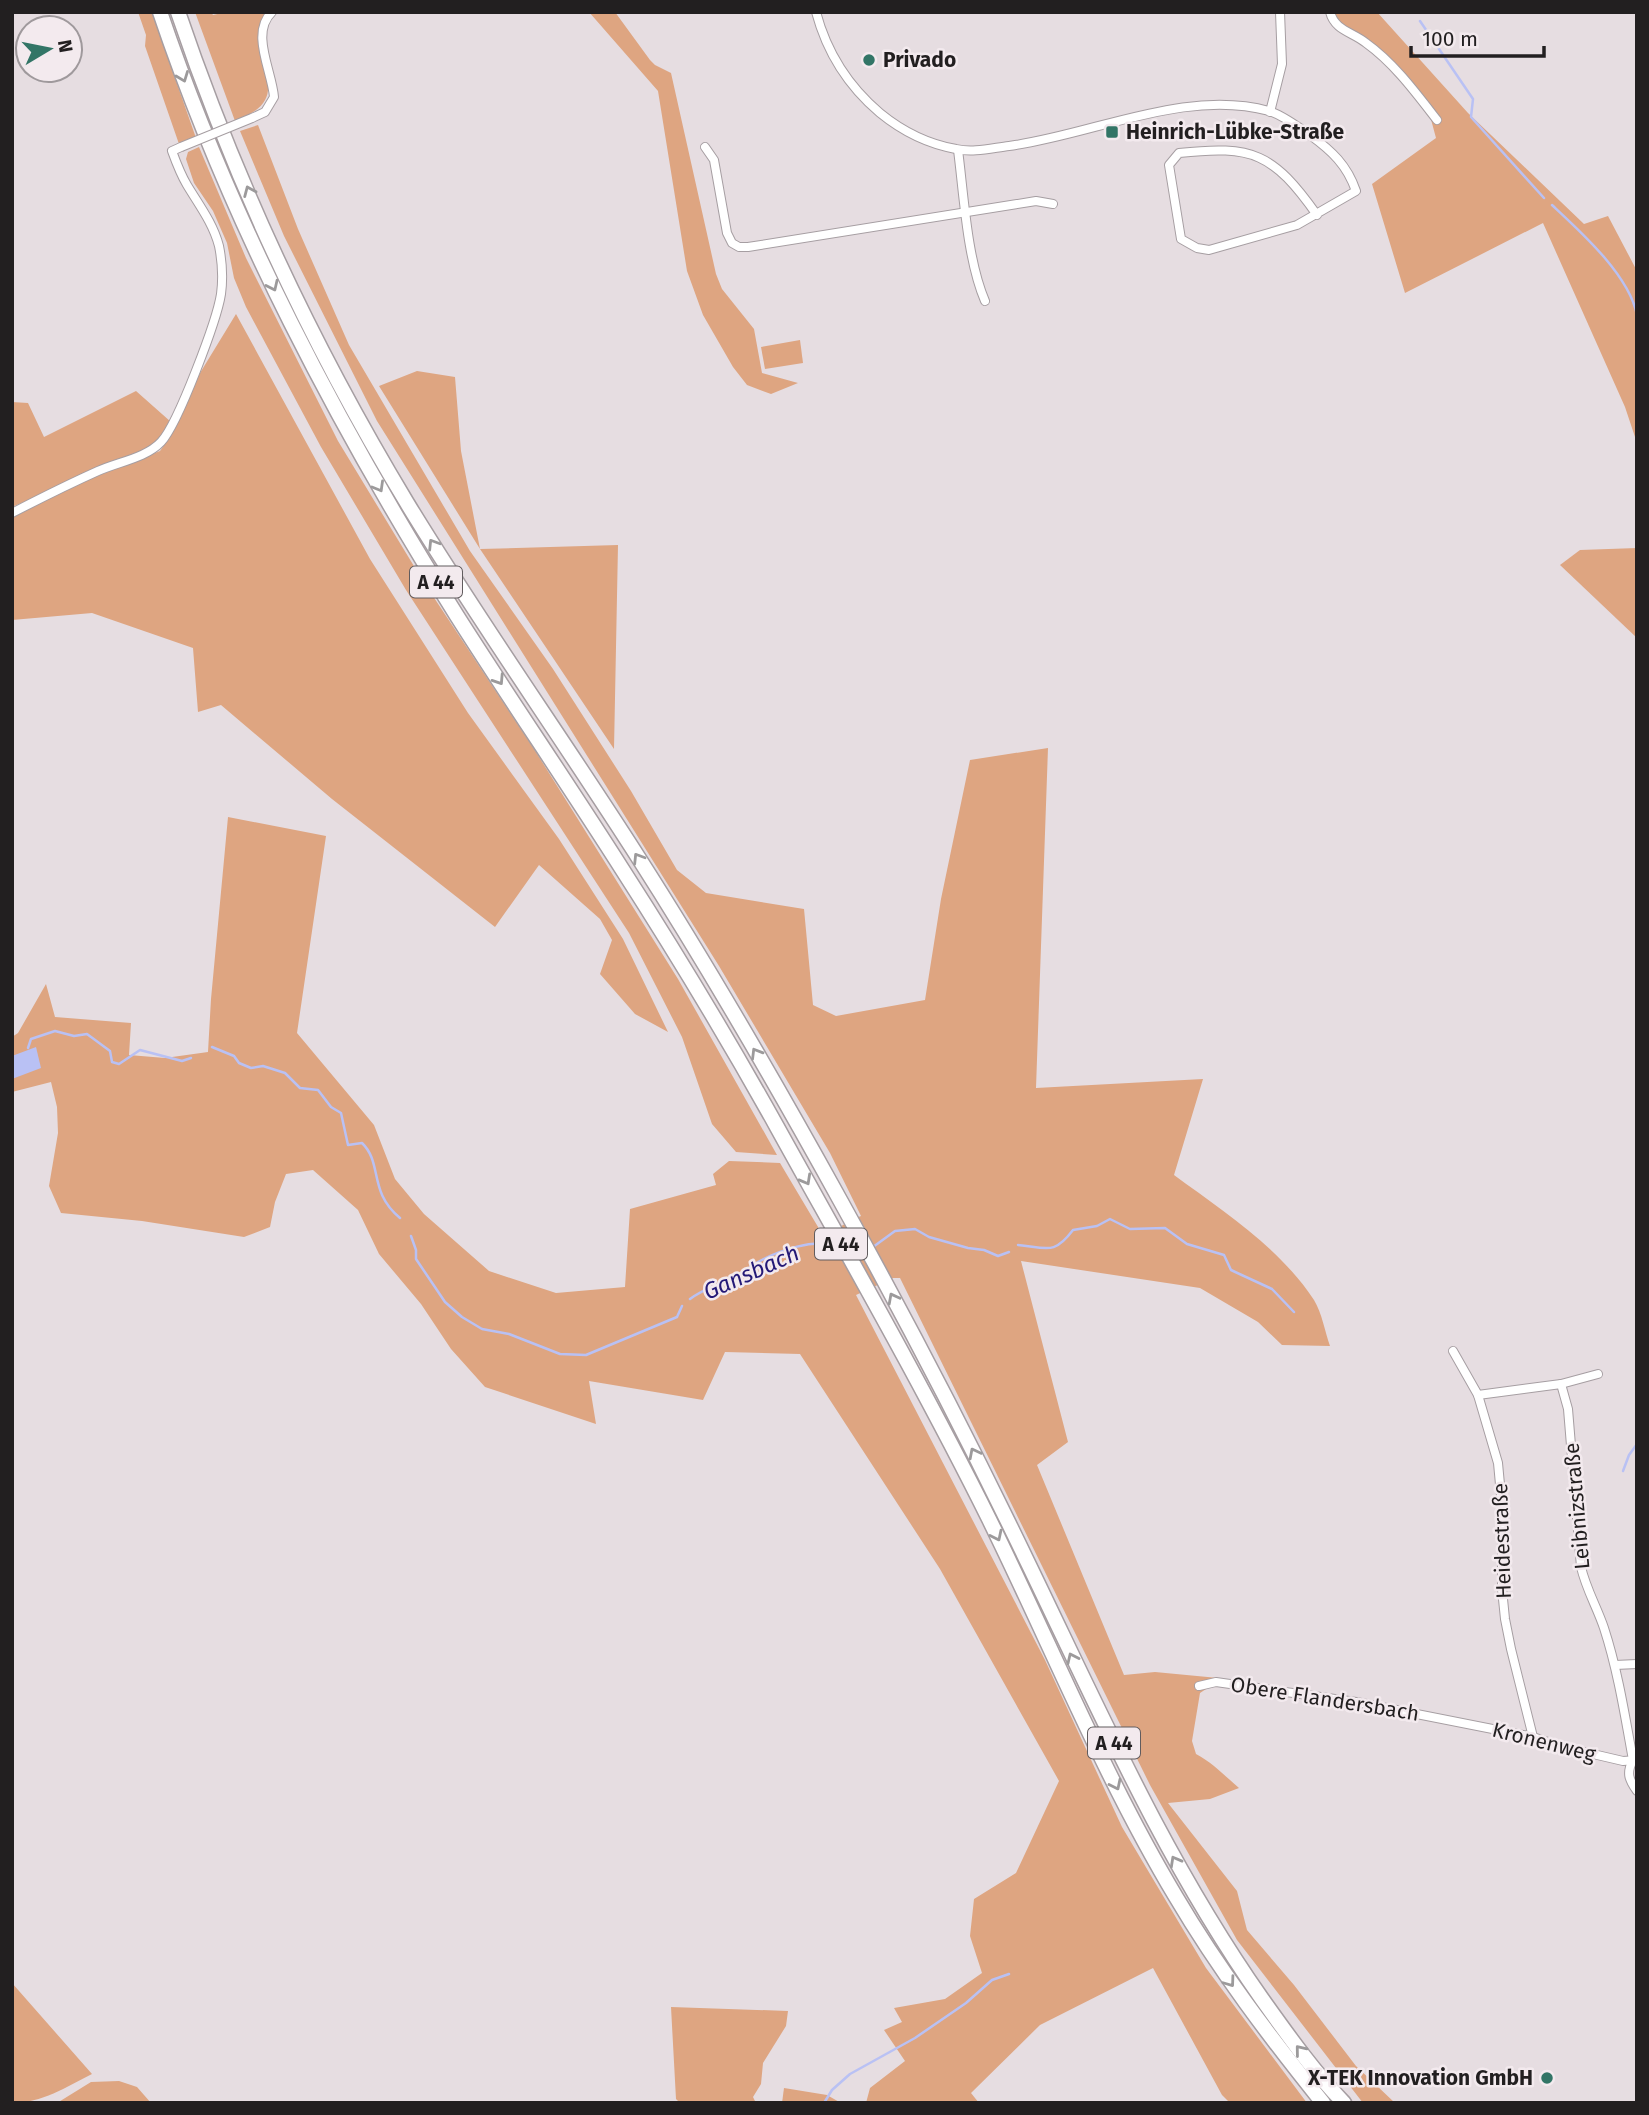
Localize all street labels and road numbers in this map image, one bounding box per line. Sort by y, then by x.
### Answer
road number: A 44 [410,566,462,597]
road number: A 44 [815,1228,867,1260]
street label: Leibnizstraße [1559,1442,1595,1570]
street label: Heidestraße [1487,1483,1517,1599]
street label: Obere Flandersbach [1229,1671,1421,1727]
street label: Kronenweg [1490,1717,1598,1767]
road number: A 44 [1088,1728,1140,1758]

